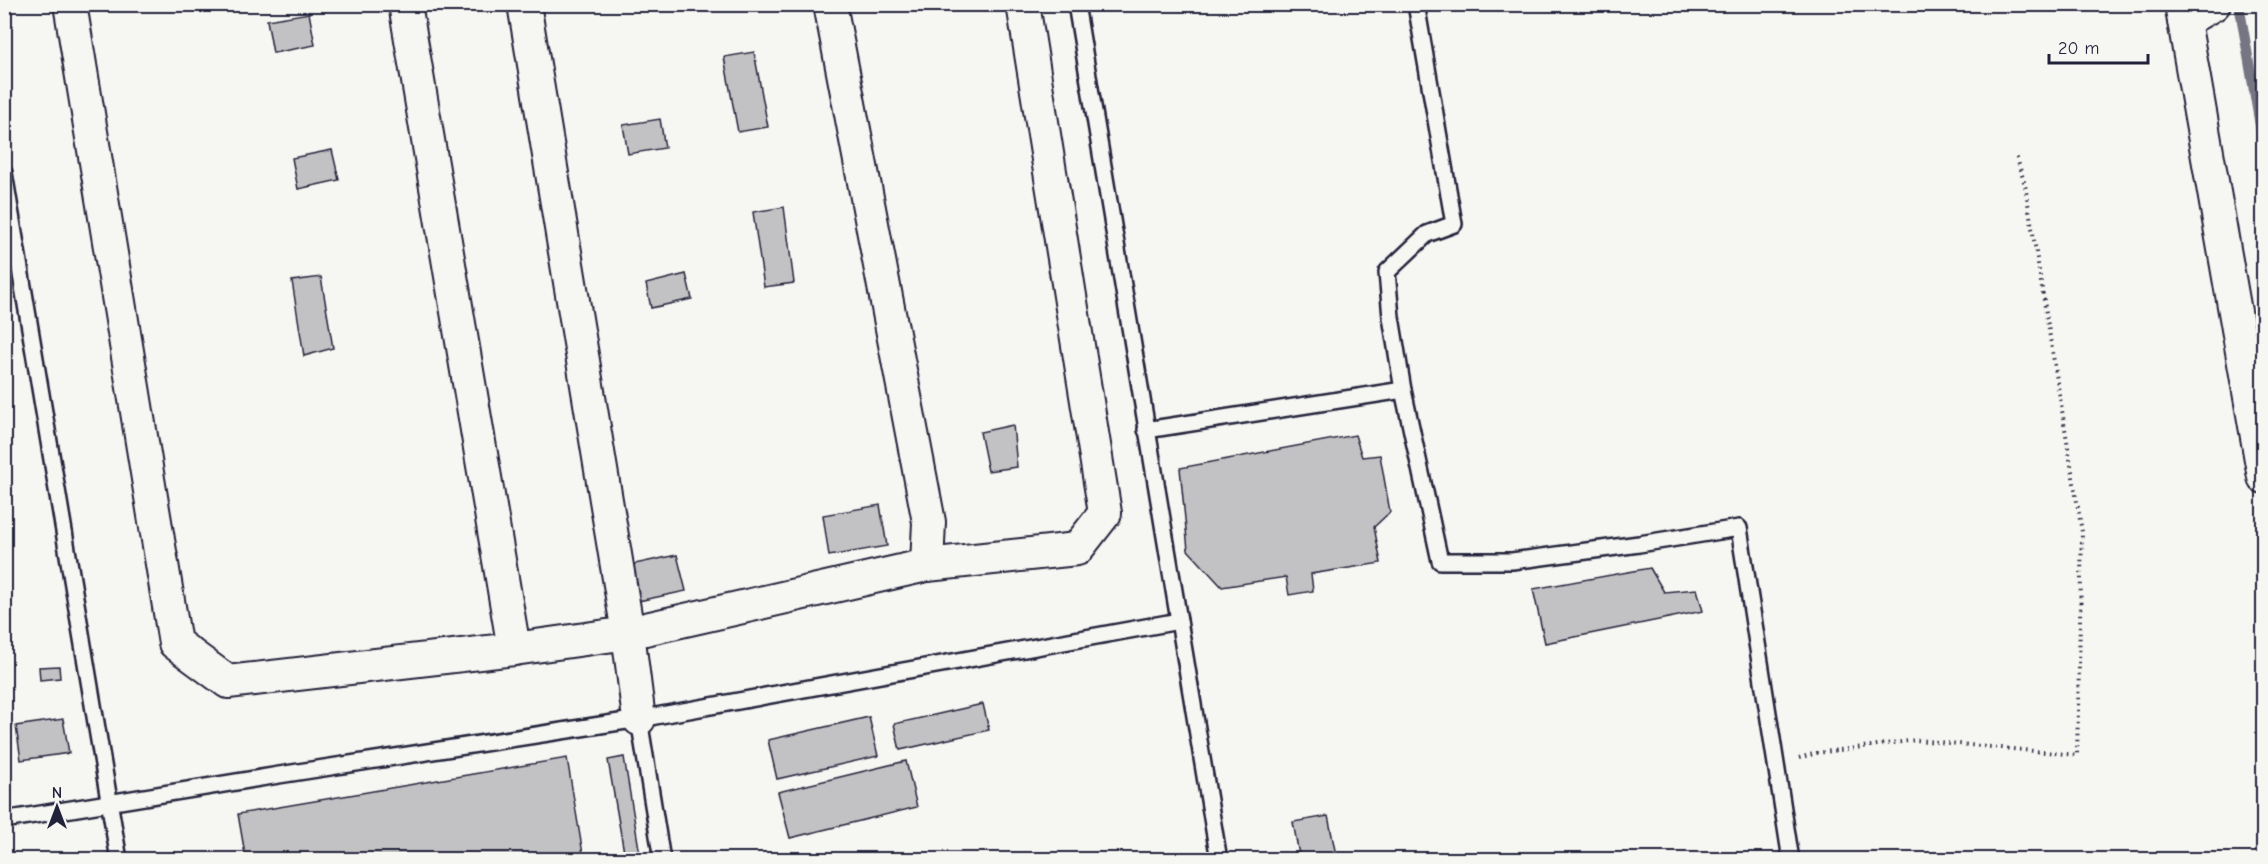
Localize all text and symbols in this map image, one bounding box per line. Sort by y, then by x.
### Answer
scale bar [2049,27,2148,65]
text: 20 m [2058,38,2099,59]
north arrow [27,777,87,837]
text: N [52,784,62,802]

